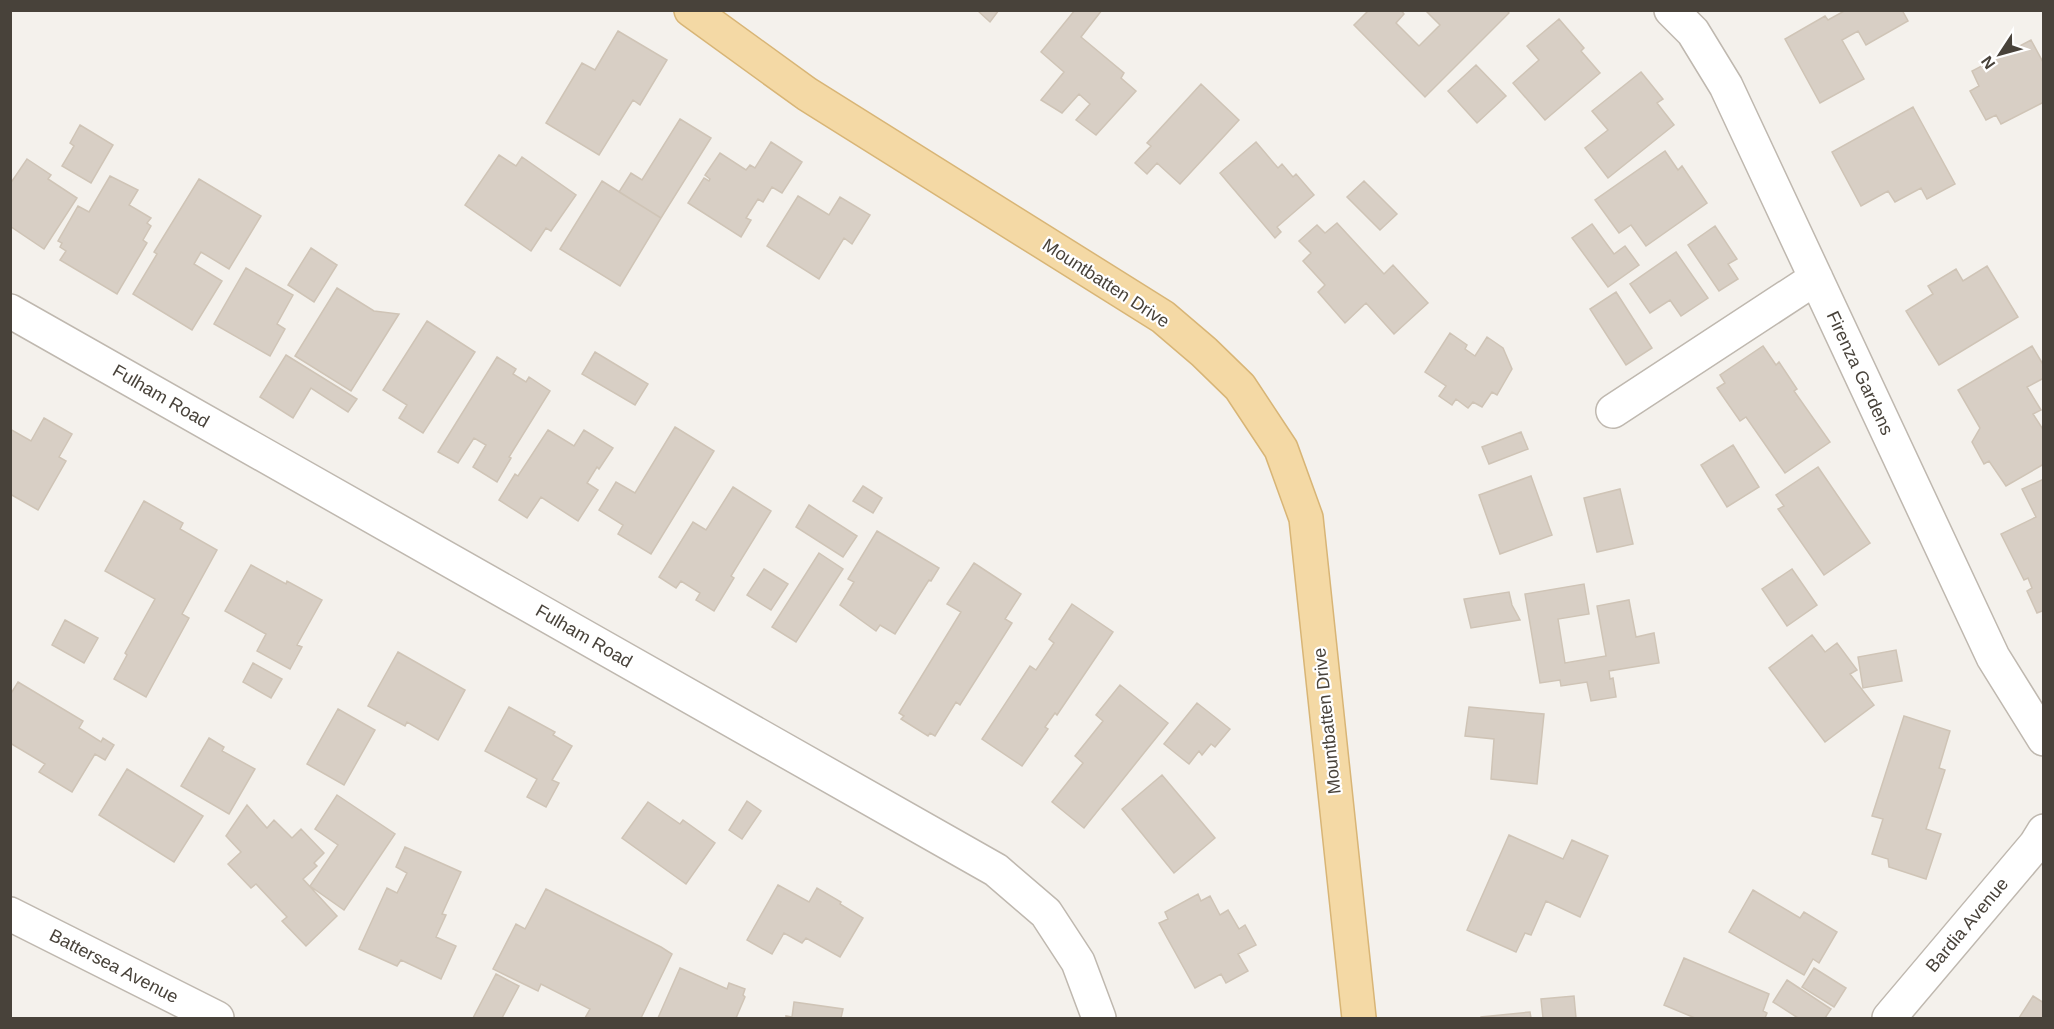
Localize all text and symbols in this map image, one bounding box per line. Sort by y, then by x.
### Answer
north arrow [1970,24,2030,84]
text: N [1978,53,1999,72]
street label: Mountbatten Drive [1039,235,1173,331]
street label: Firenza Gardens [1823,308,1897,438]
street label: Fulham Road [109,360,213,432]
street label: Fulham Road [532,600,636,672]
street label: Mountbatten Drive [1309,647,1345,795]
street label: Bardia Avenue [1922,874,2012,976]
street label: Battersea Avenue [46,925,182,1007]

